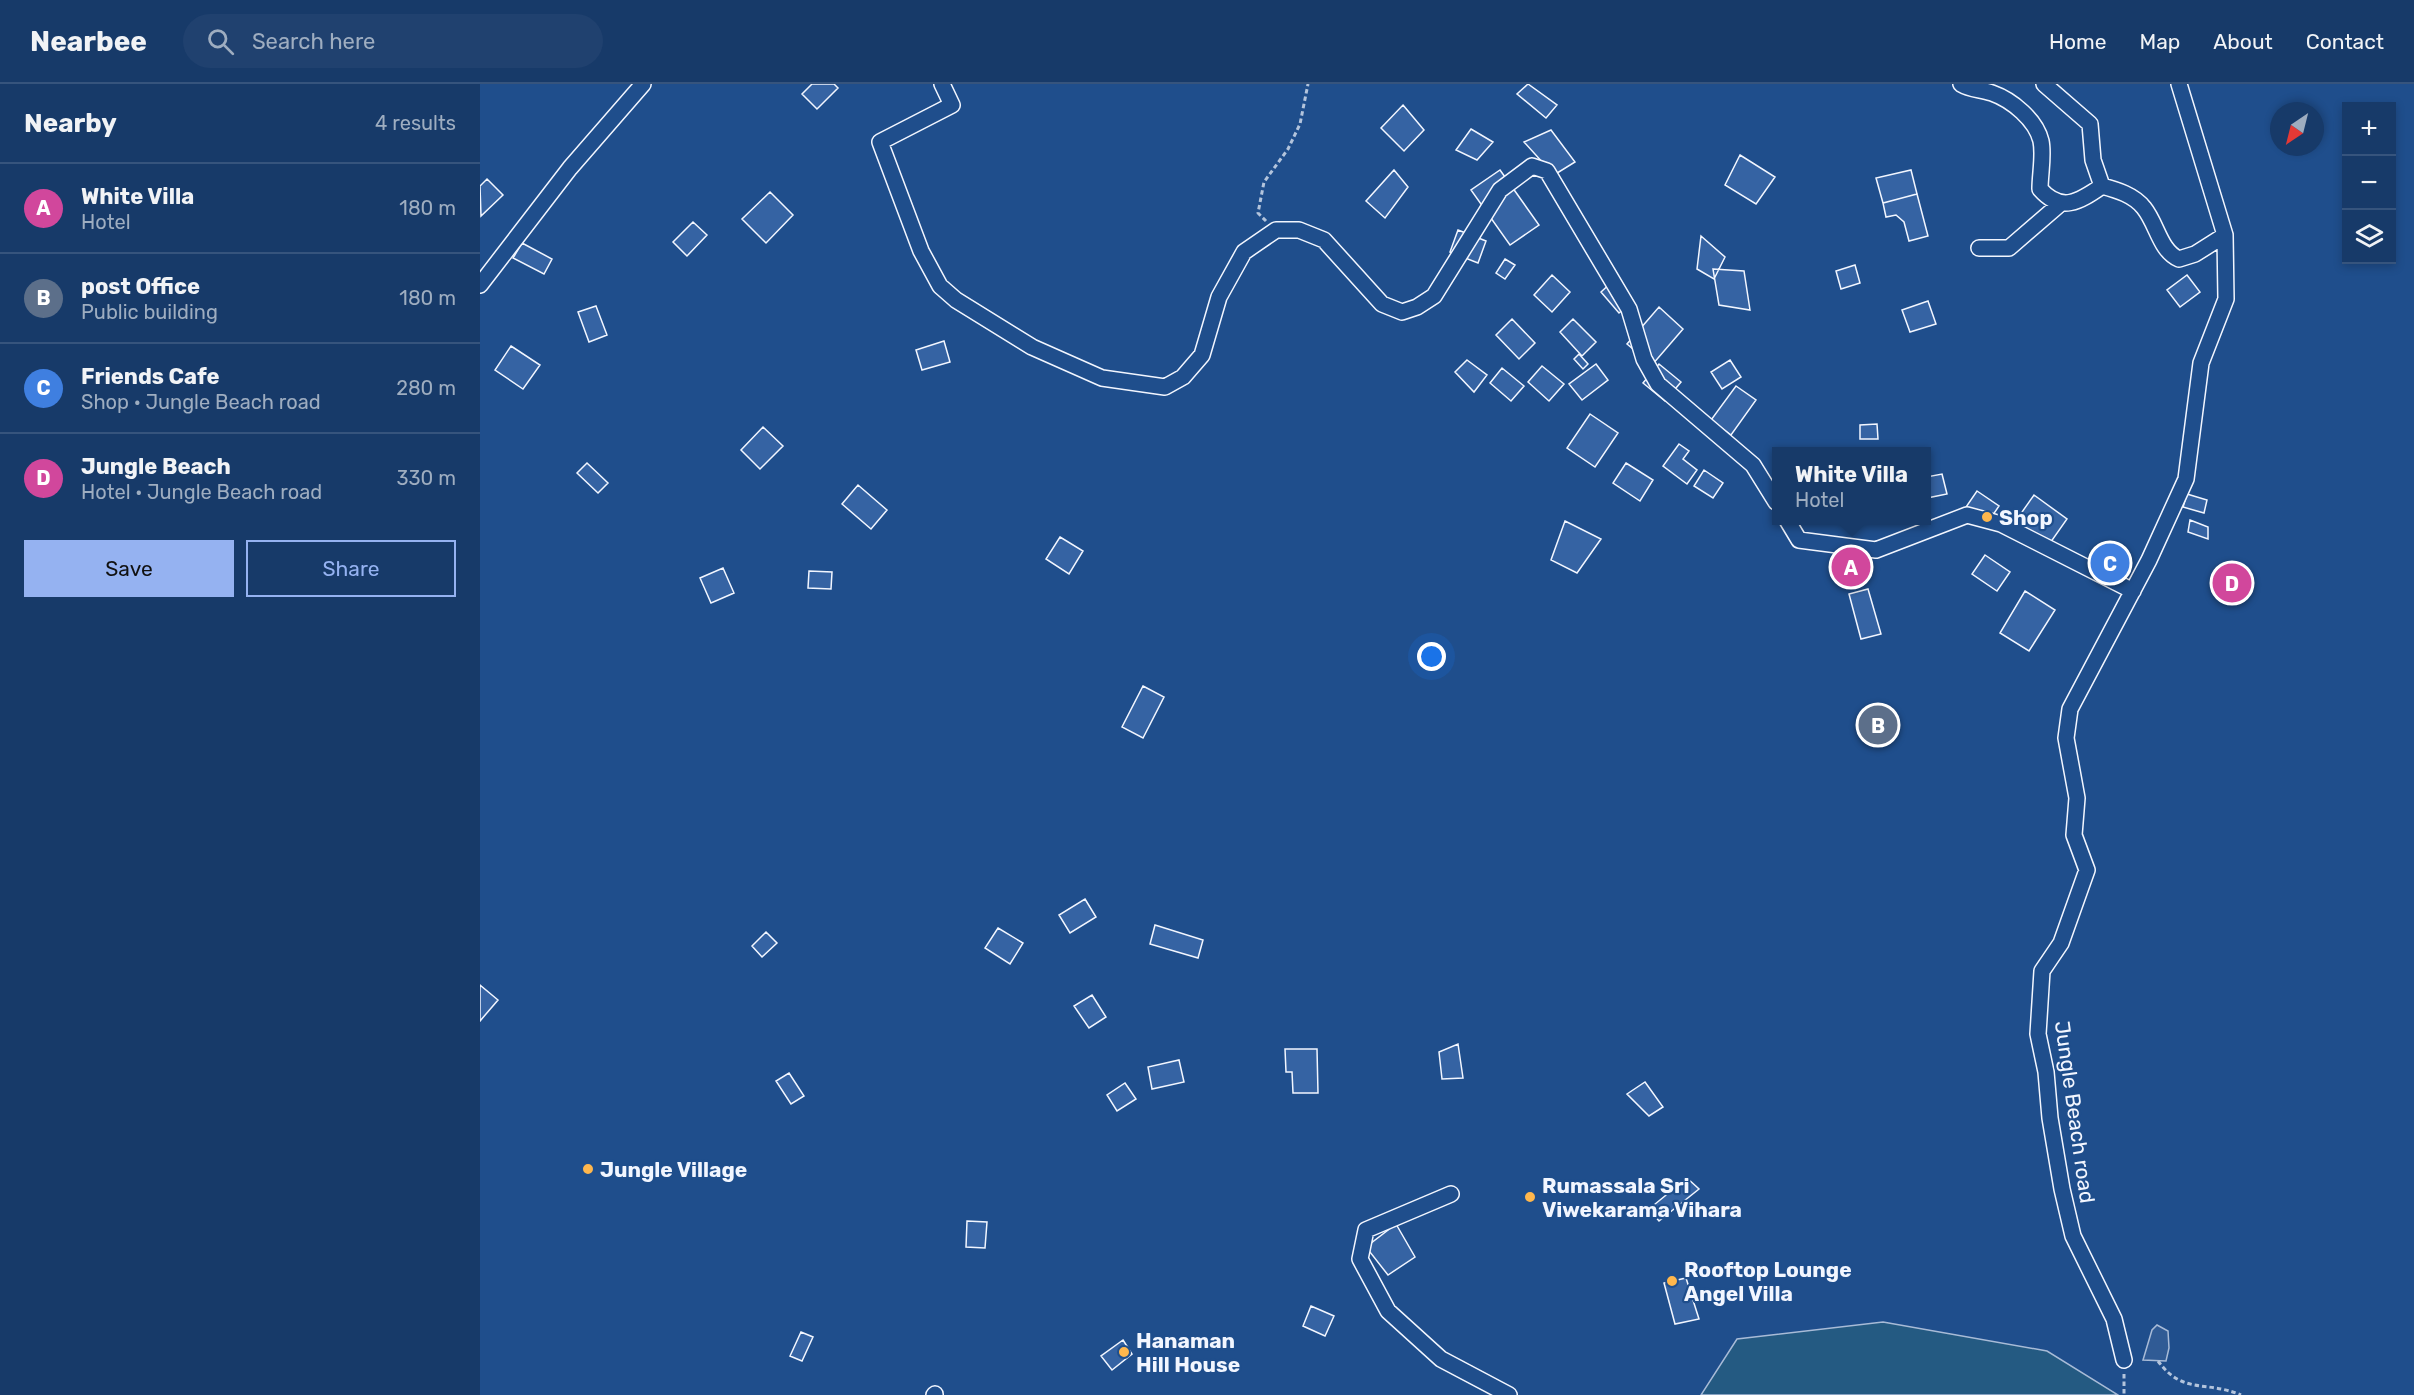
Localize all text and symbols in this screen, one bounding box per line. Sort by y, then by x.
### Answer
search box [183,14,603,68]
text: Nearbee [30,25,147,58]
icon: search [204,25,237,58]
text: Search here [252,28,375,55]
text: Home [2049,29,2106,54]
text: Map [2139,29,2180,54]
text: About [2213,29,2273,54]
text: Contact [2306,29,2384,54]
north arrow [2270,102,2324,156]
map controls [2342,102,2396,264]
button: + [2342,102,2396,156]
text: Nearby [24,108,117,139]
text: 4 results [375,111,456,135]
button: − [2342,156,2396,210]
text: White Villa [81,183,194,210]
text: A [36,196,51,220]
text: 180 m [399,196,456,220]
text: Hotel [81,210,131,234]
button: layers [2342,210,2396,264]
text: post Office [81,273,200,300]
text: B [36,286,51,310]
text: 180 m [399,286,456,310]
text: Public building [81,300,218,324]
text: Friends Cafe [81,363,220,390]
text: C [36,376,51,400]
text: 280 m [396,376,456,400]
text: Shop · Jungle Beach road [81,390,321,414]
popup [1772,447,1931,525]
text: Jungle Beach [81,453,231,480]
text: White Villa [1795,461,1908,488]
text: D [36,466,51,490]
text: 330 m [397,466,456,490]
text: Hotel · Jungle Beach road [81,480,322,504]
text: Hotel [1795,488,1844,512]
place label: Shop [1999,505,2053,530]
marker: Shop [1980,510,1994,524]
button: Save [24,540,234,597]
button: Share [246,540,456,597]
pin: C [2090,540,2130,586]
pin: A [1832,544,1870,590]
pin: D [2212,560,2252,606]
your location [1417,642,1446,671]
pin: B [1858,702,1898,748]
street label: Jungle Beach road [2050,1019,2100,1205]
place label: Jungle Village [600,1157,747,1182]
marker: Jungle Village [581,1162,595,1176]
place label: Rumassala Sri Viwekarama Vihara [1542,1173,1742,1222]
marker: Rumassala Sri Viwekarama Vihara [1523,1190,1537,1204]
place label: Rooftop Lounge Angel Villa [1684,1257,1852,1306]
marker: Rooftop Lounge Angel Villa [1665,1274,1679,1288]
place label: Hanaman Hill House [1136,1328,1240,1377]
marker: Hanaman Hill House [1117,1345,1131,1359]

